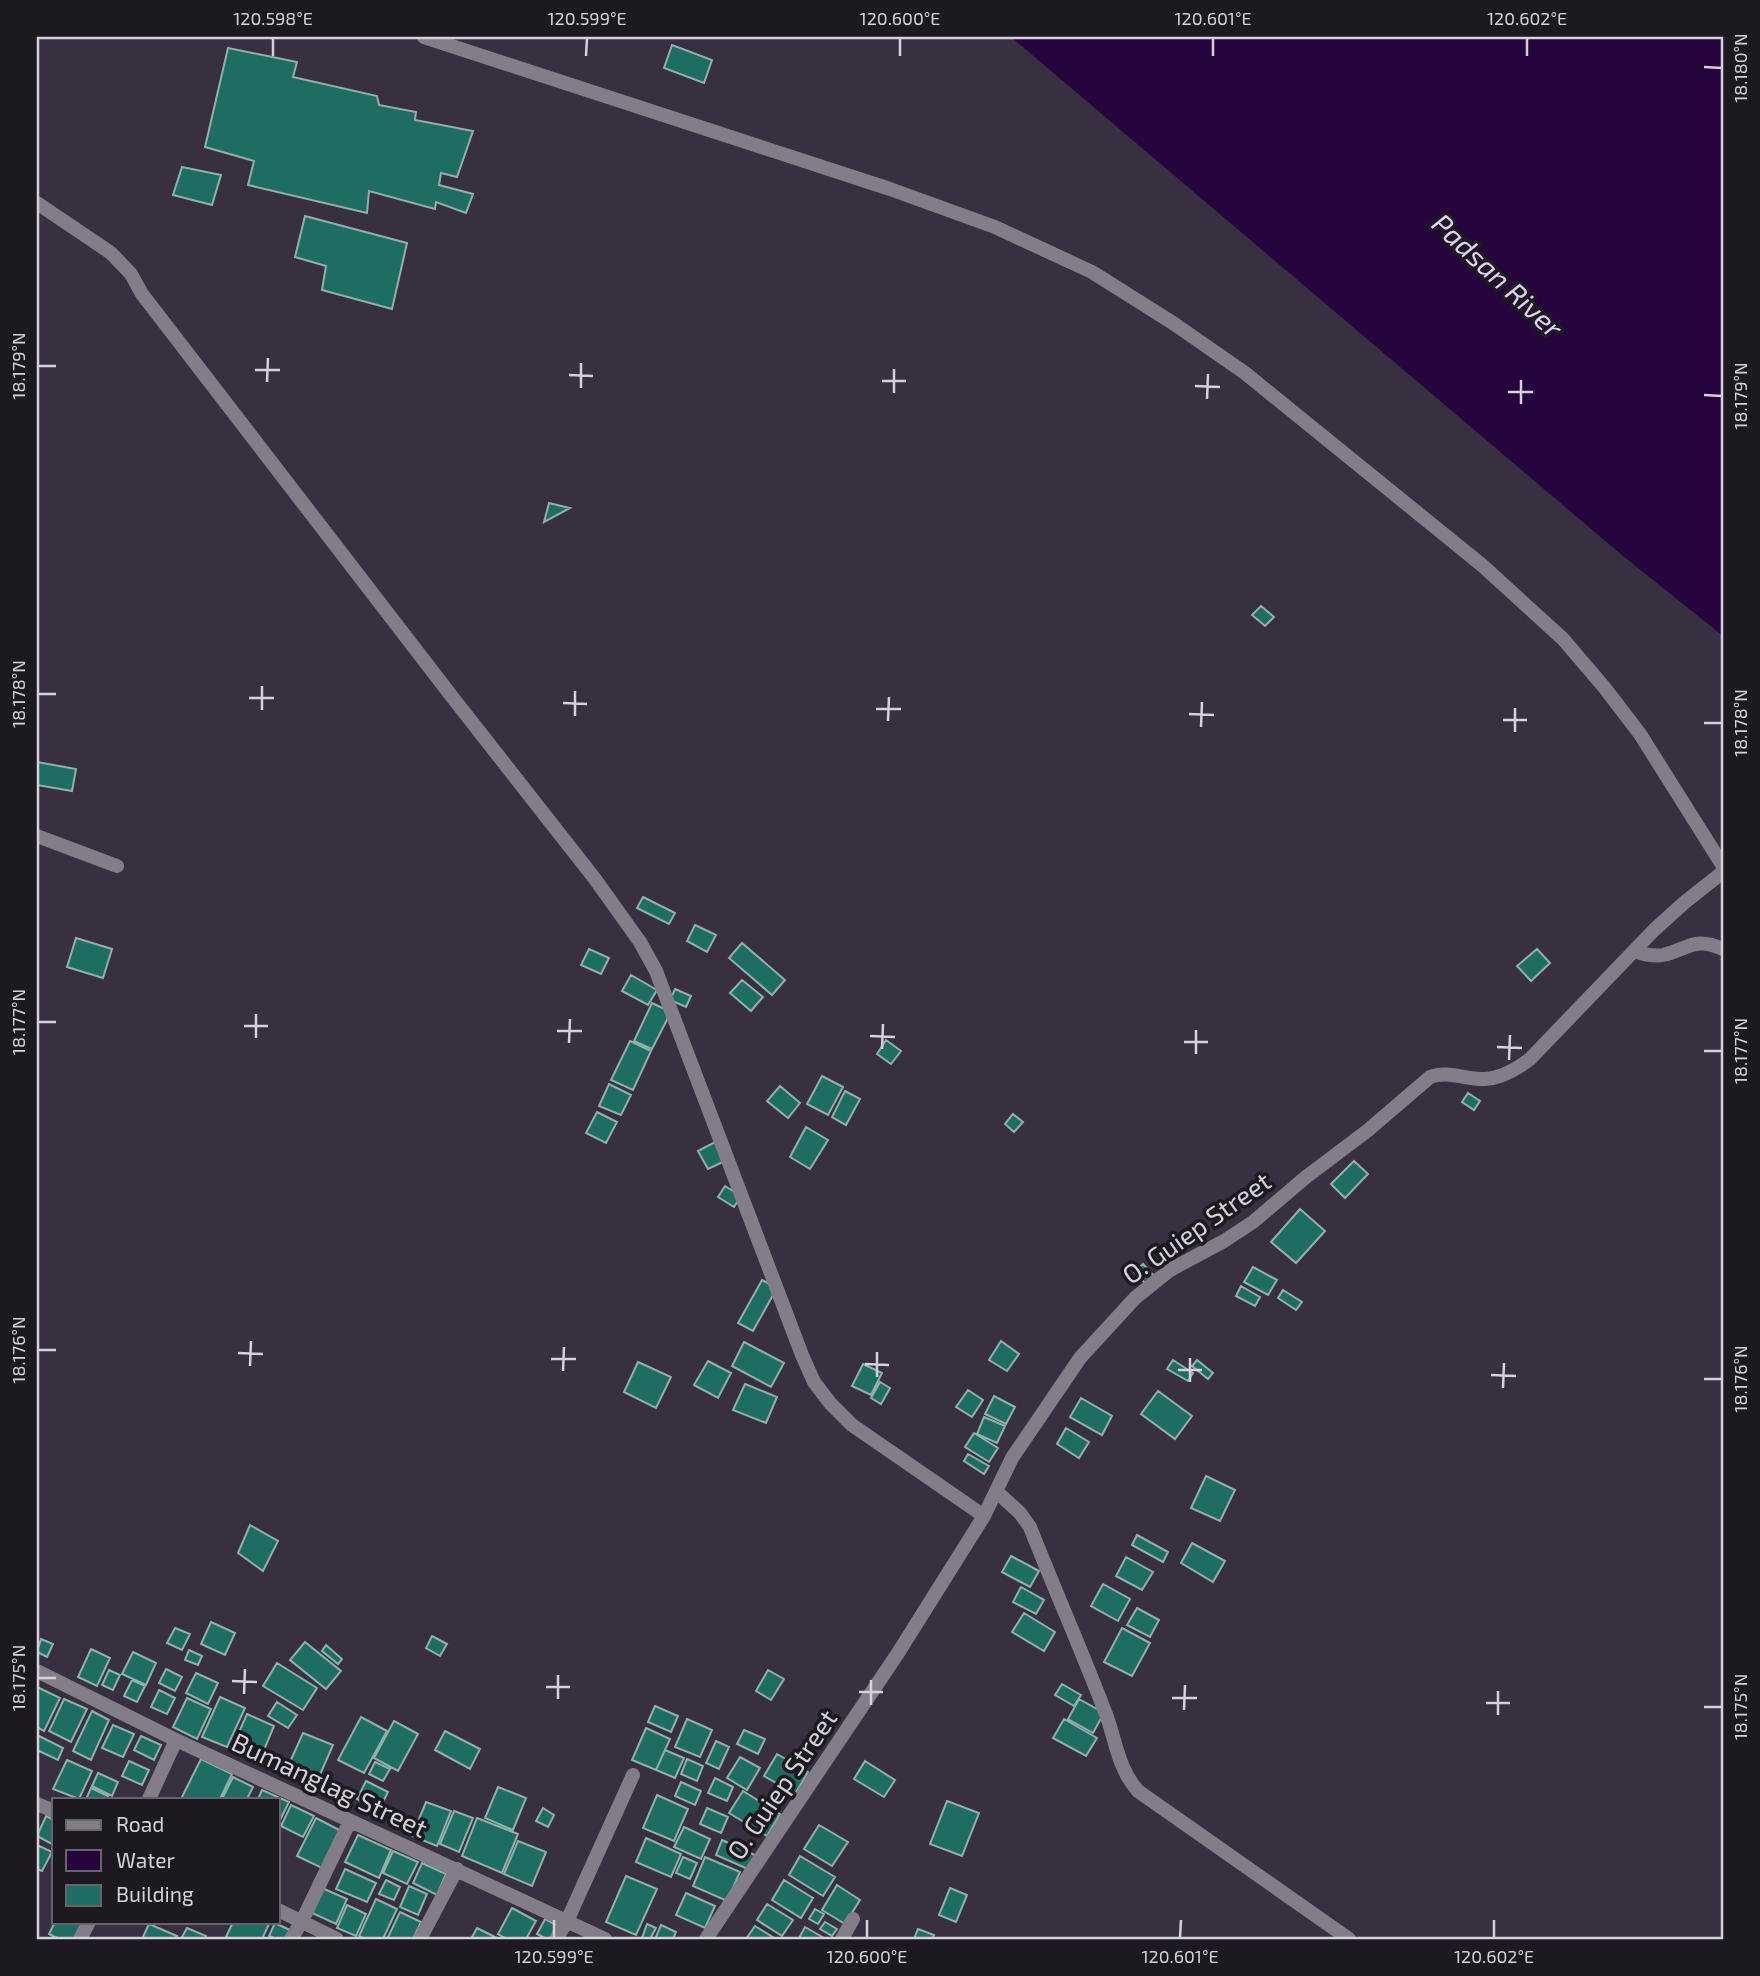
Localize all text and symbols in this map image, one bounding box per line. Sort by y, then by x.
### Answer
text: 120.598°E [233,7,313,29]
text: 120.599°E [547,7,627,29]
text: 120.600°E [860,7,940,29]
text: 120.601°E [1174,7,1252,29]
text: 120.602°E [1487,7,1567,29]
text: 18.180°N [1729,33,1751,103]
water label: Padsan River [1426,206,1571,345]
text: 18.179°N [7,332,29,400]
text: 18.179°N [1729,362,1751,430]
text: 18.178°N [7,660,29,728]
text: 18.178°N [1729,689,1751,757]
text: 18.177°N [7,989,29,1055]
text: 18.177°N [1729,1018,1751,1084]
street label: O. Guiep Street [1116,1164,1276,1290]
text: 18.176°N [7,1316,29,1384]
text: 18.176°N [1729,1345,1751,1413]
text: 18.175°N [7,1645,29,1711]
text: 18.175°N [1729,1674,1751,1740]
street label: O. Guiep Street [720,1703,842,1865]
street label: Bumanglag Street [227,1725,433,1843]
legend [52,1798,280,1924]
text: Road [116,1811,164,1836]
text: Water [116,1847,175,1872]
text: Building [116,1881,194,1906]
text: 120.599°E [514,1945,594,1967]
text: 120.600°E [827,1945,907,1967]
text: 120.601°E [1141,1945,1219,1967]
text: 120.602°E [1454,1945,1534,1967]

